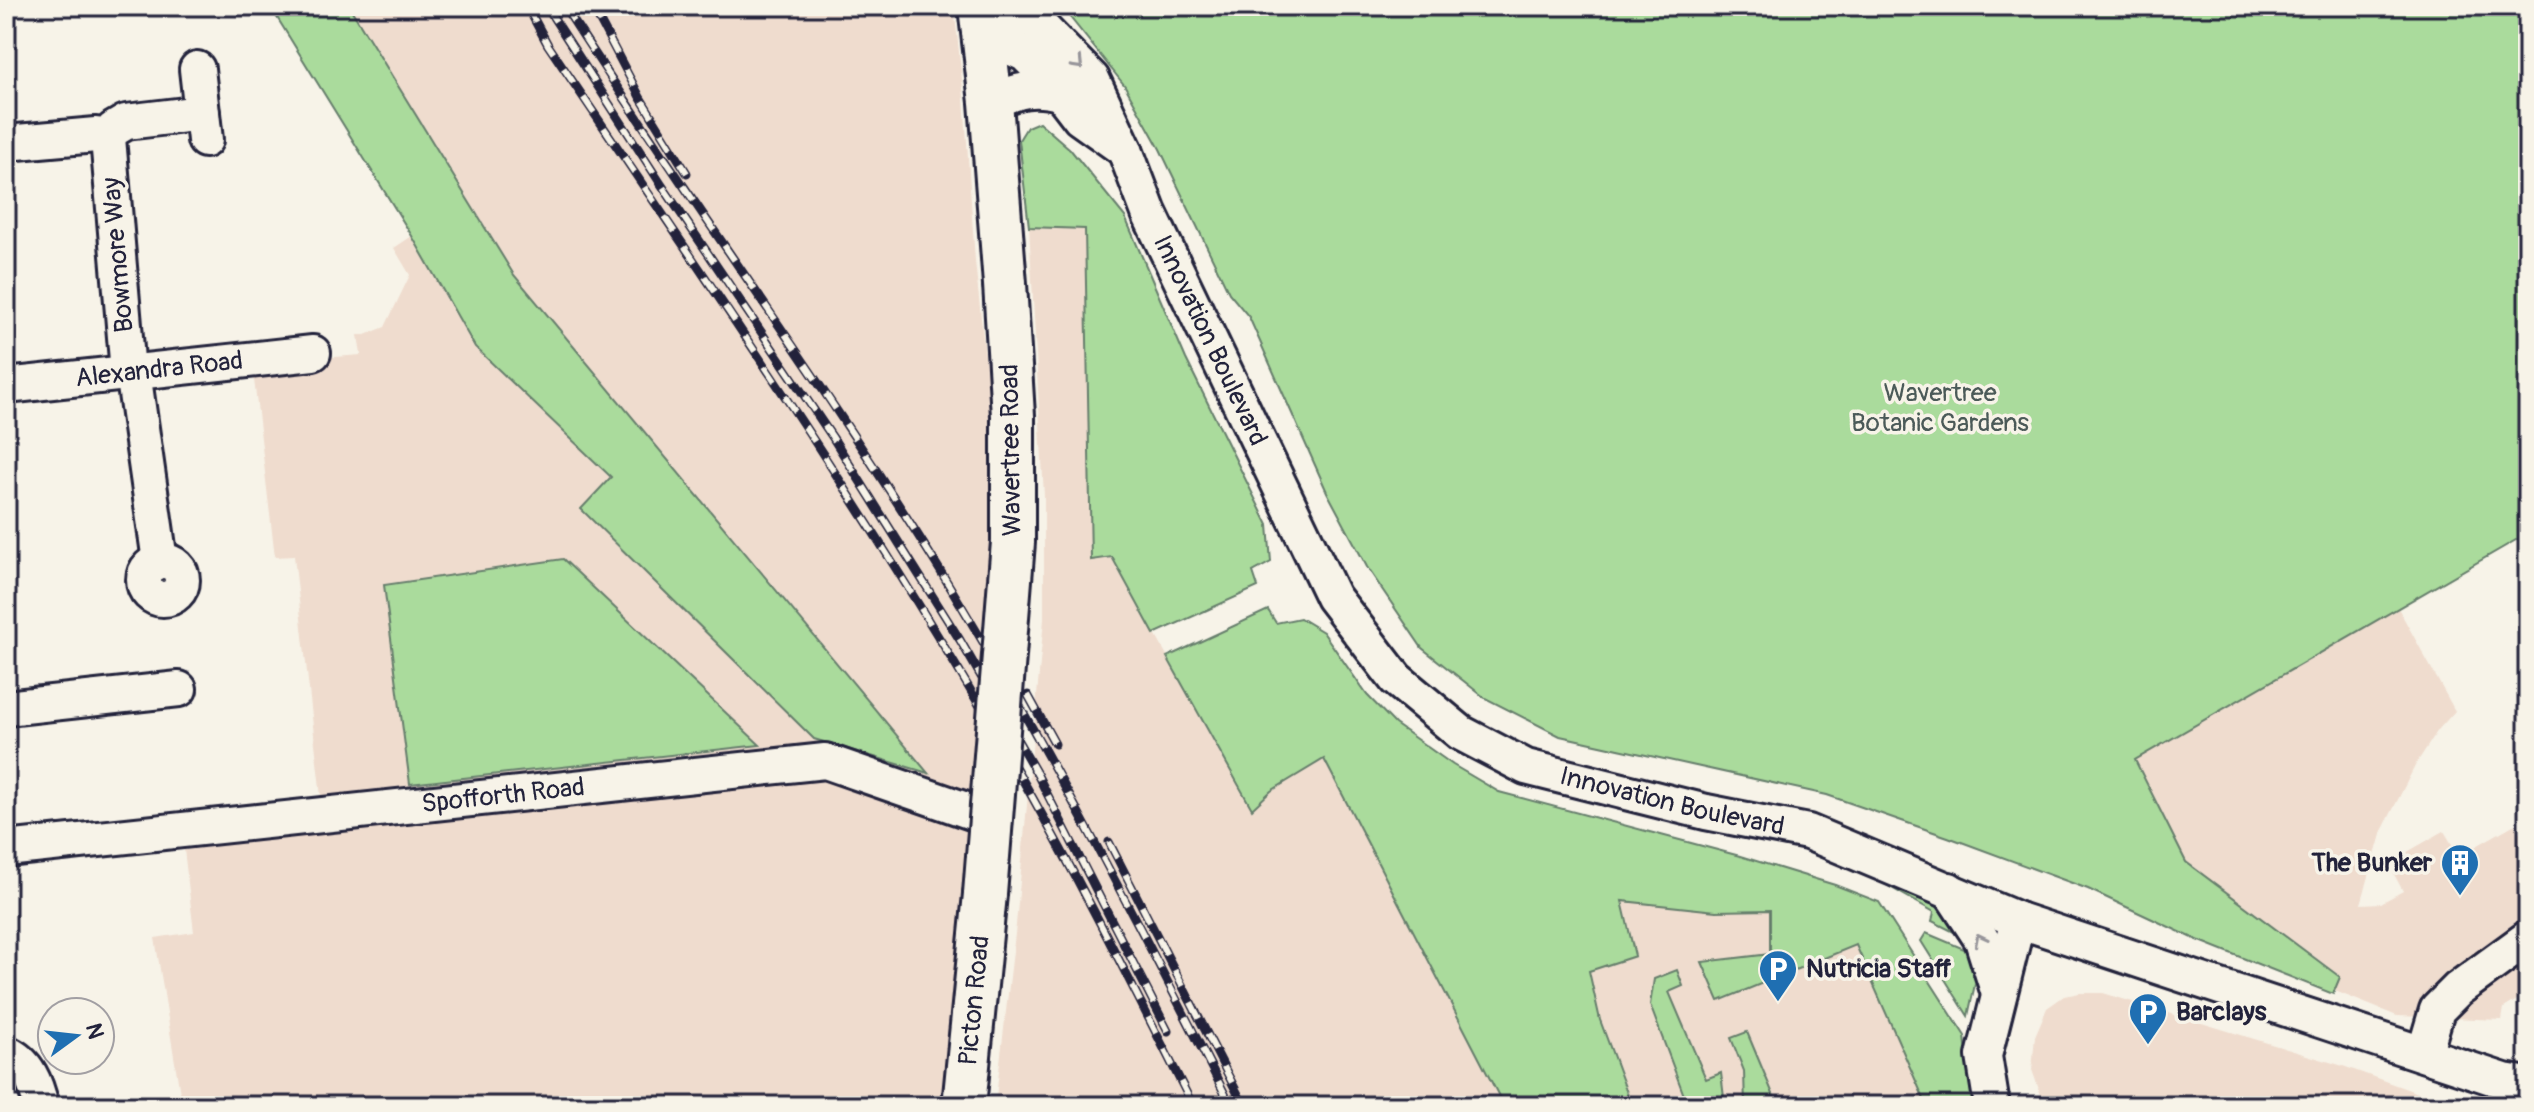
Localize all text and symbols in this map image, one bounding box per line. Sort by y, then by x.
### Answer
one-way arrow [1068,55,1083,69]
street label: Bowmore Way [95,176,141,334]
street label: Innovation Boulevard [1146,230,1274,451]
street label: Alexandra Road [74,345,245,394]
street label: Wavertree Road [993,363,1029,537]
park label: Wavertree Botanic Gardens [1851,377,2029,439]
street label: Innovation Boulevard [1557,760,1787,843]
street label: Spofforth Road [420,771,586,820]
building icon: The Bunker [2439,842,2481,897]
place label: The Bunker [2310,847,2433,879]
one-way arrow [1974,933,1990,947]
street label: Picton Road [952,934,997,1067]
parking icon: Nutricia Staff [1757,948,1799,1003]
place label: Nutricia Staff [1806,953,1951,985]
parking icon: Barclays [2127,991,2169,1046]
north arrow [36,996,116,1076]
place label: Barclays [2176,996,2267,1028]
text: N [79,1020,110,1042]

